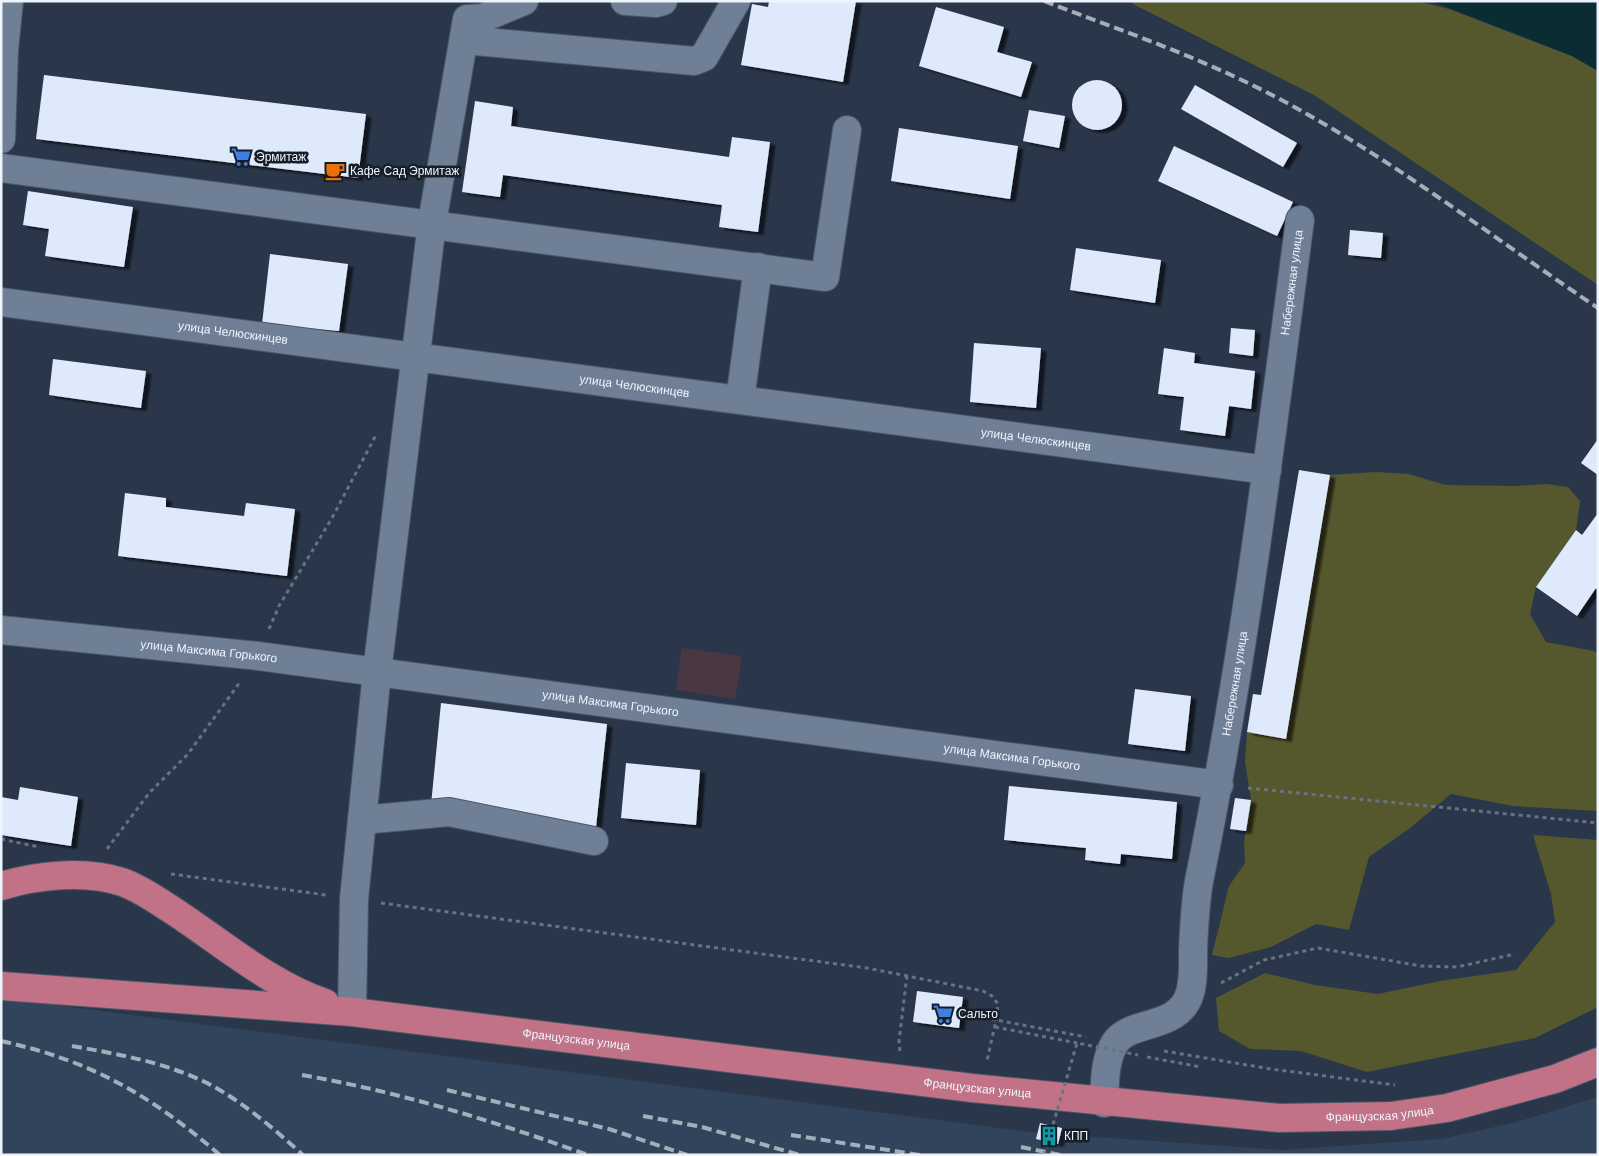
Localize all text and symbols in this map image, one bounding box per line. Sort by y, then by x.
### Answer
supermarket icon: Эрмитаж [230,146,252,168]
place label: Эрмитаж [256,149,306,165]
cafe icon: Кафе Сад Эрмитаж [324,160,346,182]
place label: Кафе Сад Эрмитаж [350,163,459,179]
street label: Набережная улица [1277,229,1307,336]
street label: улица Челюскинцев [177,318,289,348]
street label: улица Челюскинцев [578,371,690,401]
street label: улица Челюскинцев [980,424,1092,455]
street label: Набережная улица [1218,630,1251,737]
street label: улица Максима Горького [140,636,279,667]
street label: улица Максима Горького [541,686,680,720]
street label: улица Максима Горького [943,740,1081,774]
supermarket icon: Сальто [932,1003,954,1025]
place label: Сальто [958,1006,998,1022]
street label: Французская улица [522,1025,631,1054]
street label: Французская улица [923,1074,1032,1102]
street label: Французская улица [1326,1102,1435,1125]
building icon: КПП [1038,1125,1060,1147]
place label: КПП [1064,1128,1088,1144]

